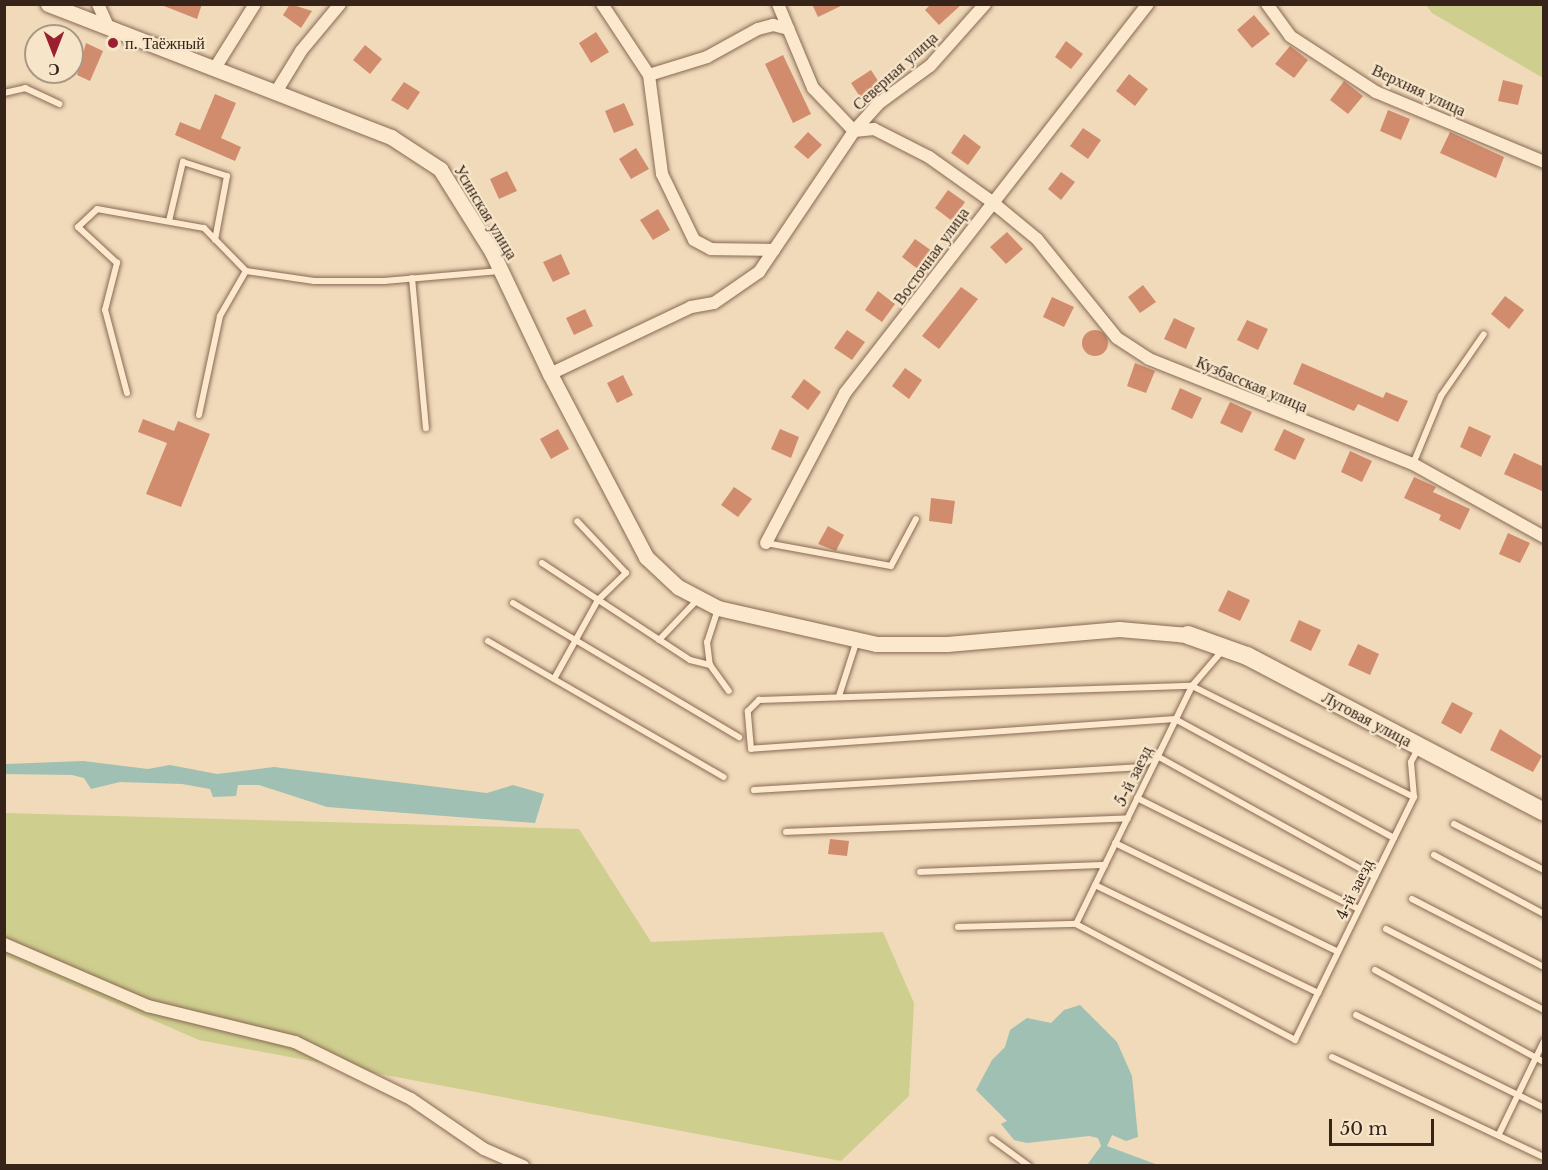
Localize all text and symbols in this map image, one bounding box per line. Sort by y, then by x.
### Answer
north arrow [24,24,84,84]
street label: Северная улица [849,28,941,114]
place label: п. Таёжный [125,33,205,53]
marker: п. Таёжный [106,36,120,50]
text: С [48,60,60,80]
street label: Верхняя улица [1369,60,1469,120]
street label: Усинская улица [450,161,522,263]
street label: Восточная улица [889,204,973,308]
street label: Кузбасская улица [1193,352,1311,416]
street label: Луговая улица [1319,687,1415,751]
street label: 5-й заезд [1110,743,1156,809]
street label: 4-й заезд [1331,856,1377,922]
scale bar [1332,1107,1437,1145]
text: 50 m [1340,1118,1388,1140]

